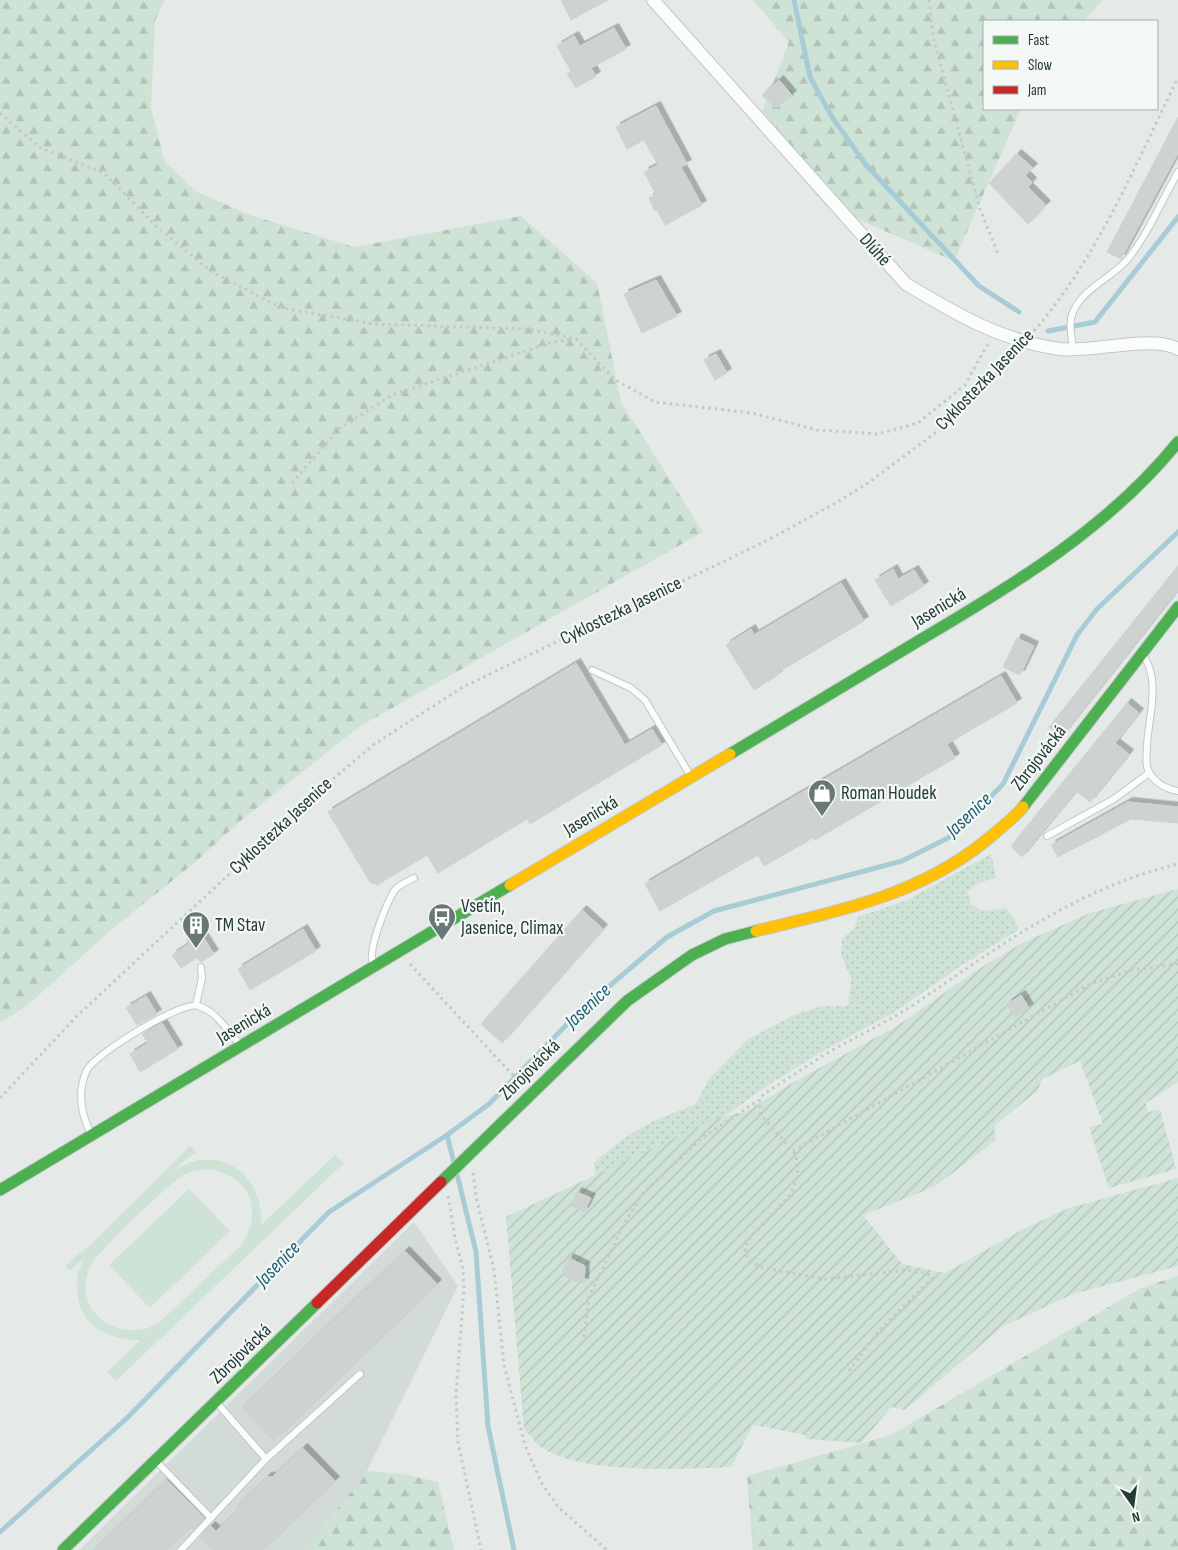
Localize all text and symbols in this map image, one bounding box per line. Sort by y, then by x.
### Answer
legend [983,20,1158,110]
text: Fast [1028,31,1050,50]
text: Slow [1028,56,1052,75]
text: Jam [1027,81,1046,100]
street label: Dlúhé [854,229,896,271]
street label: Cyklostezka Jasenice [931,324,1039,436]
street label: Cyklostezka Jasenice [557,572,685,650]
street label: Jasenická [907,583,970,634]
street label: Zbrojovácká [1006,721,1072,795]
street label: Cyklostezka Jasenice [225,773,337,879]
shop icon: Roman Houdek [807,778,837,817]
place label: Roman Houdek [841,782,937,805]
water label: Jasenice [940,787,997,843]
street label: Jasenická [559,791,622,842]
place label: Vsetín, Jasenice, Climax [460,895,563,940]
bus stop icon: Vsetín, Jasenice, Climax [427,902,457,941]
building icon: TM Stav [181,910,211,949]
place label: TM Stav [215,914,265,937]
water label: Jasenice [559,978,616,1034]
street label: Jasenická [212,999,275,1050]
street label: Zbrojovácká [495,1035,565,1105]
water label: Jasenice [250,1236,306,1293]
street label: Zbrojovácká [206,1319,276,1389]
north arrow [1108,1480,1158,1530]
text: N [1130,1508,1142,1526]

